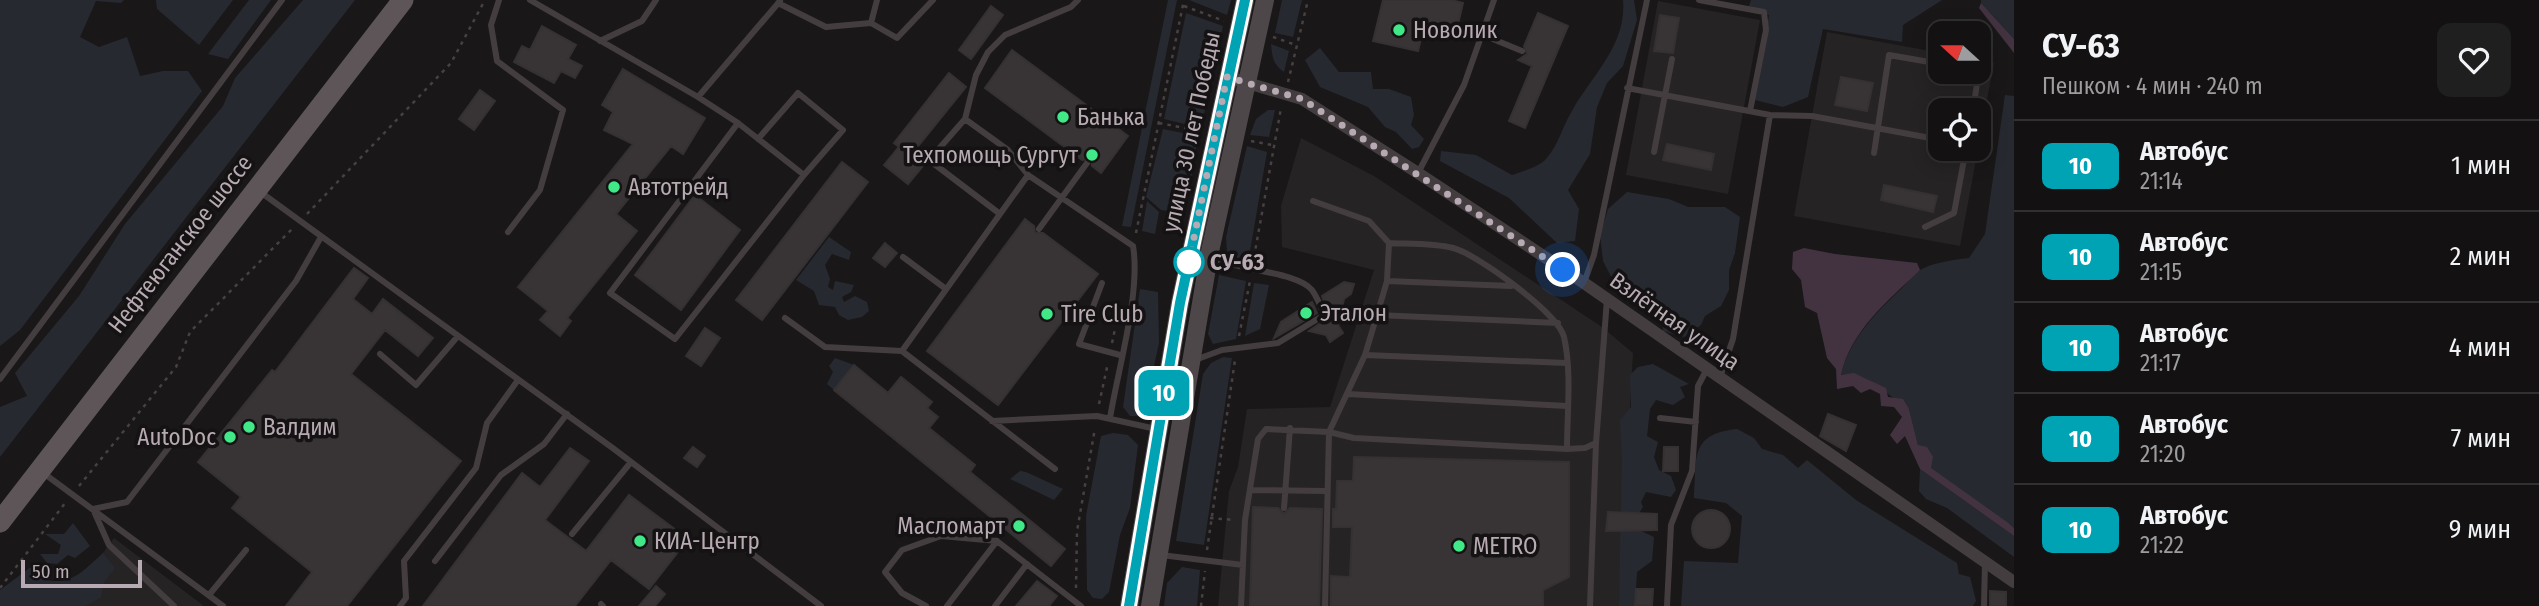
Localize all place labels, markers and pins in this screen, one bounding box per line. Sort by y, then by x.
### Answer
place label: Новолик [1413,16,1498,44]
marker: Новолик [1391,22,1407,38]
place label: Банька [1077,103,1145,131]
marker: Банька [1055,109,1071,125]
place label: Техпомощь Сургут [903,141,1079,169]
marker: Техпомощь Сургут [1084,147,1100,163]
place label: Автотрейд [628,173,728,201]
marker: Автотрейд [606,179,622,195]
marker: СУ-63 [1174,247,1204,277]
place label: СУ-63 [1210,248,1264,276]
place label: Эталон [1320,299,1387,327]
place label: Tire Club [1061,300,1143,328]
marker: Эталон [1298,305,1314,321]
marker: Tire Club [1039,306,1055,322]
place label: Валдим [263,413,337,441]
marker: Валдим [241,419,257,435]
place label: AutoDoc [137,423,216,451]
marker: AutoDoc [222,429,238,445]
place label: Масломарт [897,512,1006,540]
marker: Масломарт [1011,518,1027,534]
place label: КИА-Центр [654,527,760,555]
place label: METRO [1473,532,1538,560]
marker: КИА-Центр [632,533,648,549]
marker: METRO [1451,538,1467,554]

